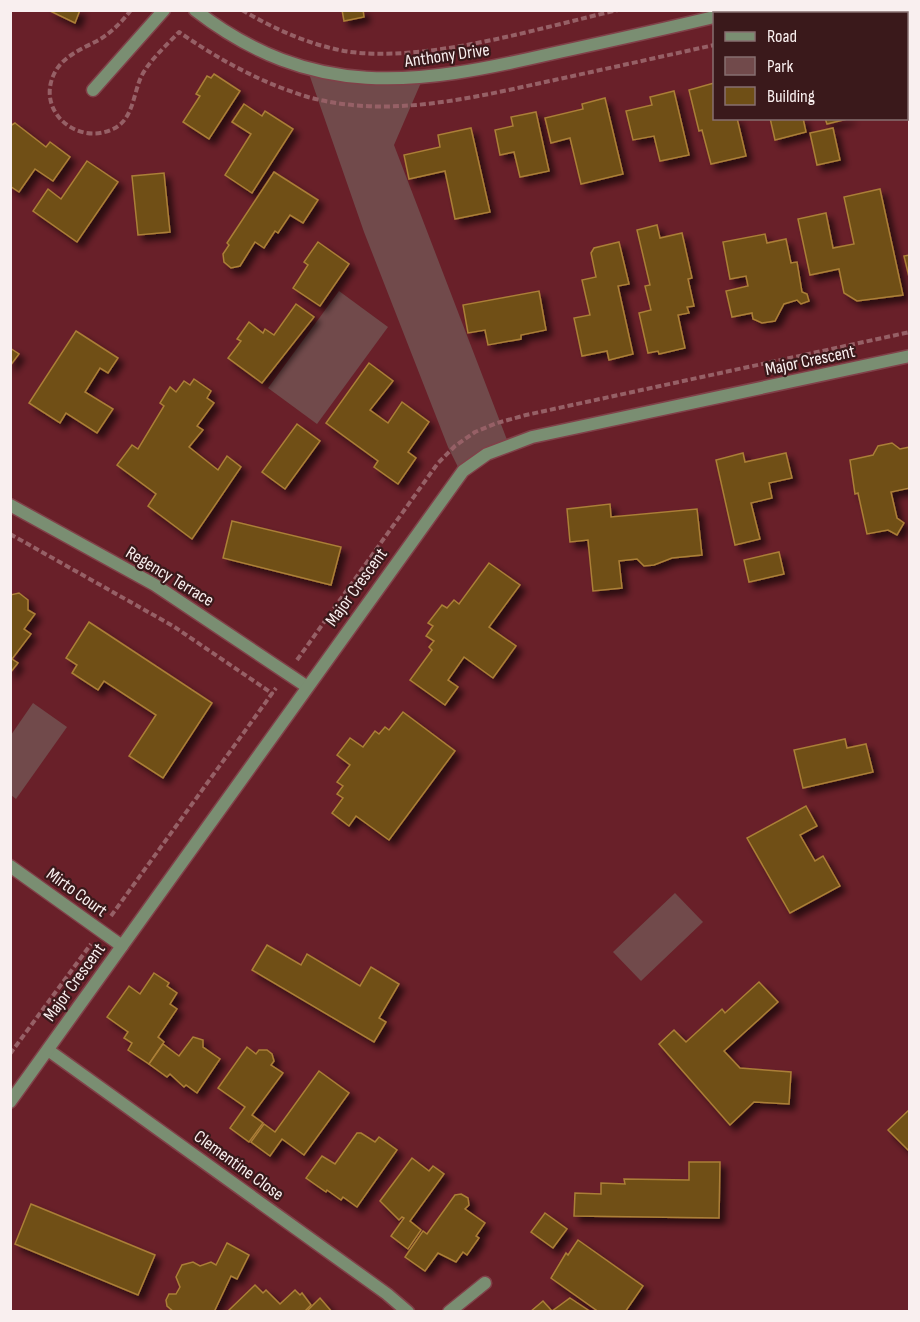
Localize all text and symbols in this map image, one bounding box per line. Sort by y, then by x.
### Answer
legend [713,12,908,120]
text: Road [767,26,797,47]
street label: Anthony Drive [402,39,491,72]
text: Park [767,56,793,77]
text: Building [767,86,815,107]
street label: Major Crescent [763,341,857,380]
street label: Regency Terrace [122,542,218,611]
street label: Major Crescent [321,544,392,630]
street label: Mirto Court [42,863,111,922]
street label: Major Crescent [39,939,110,1025]
street label: Clementine Close [190,1126,288,1205]

